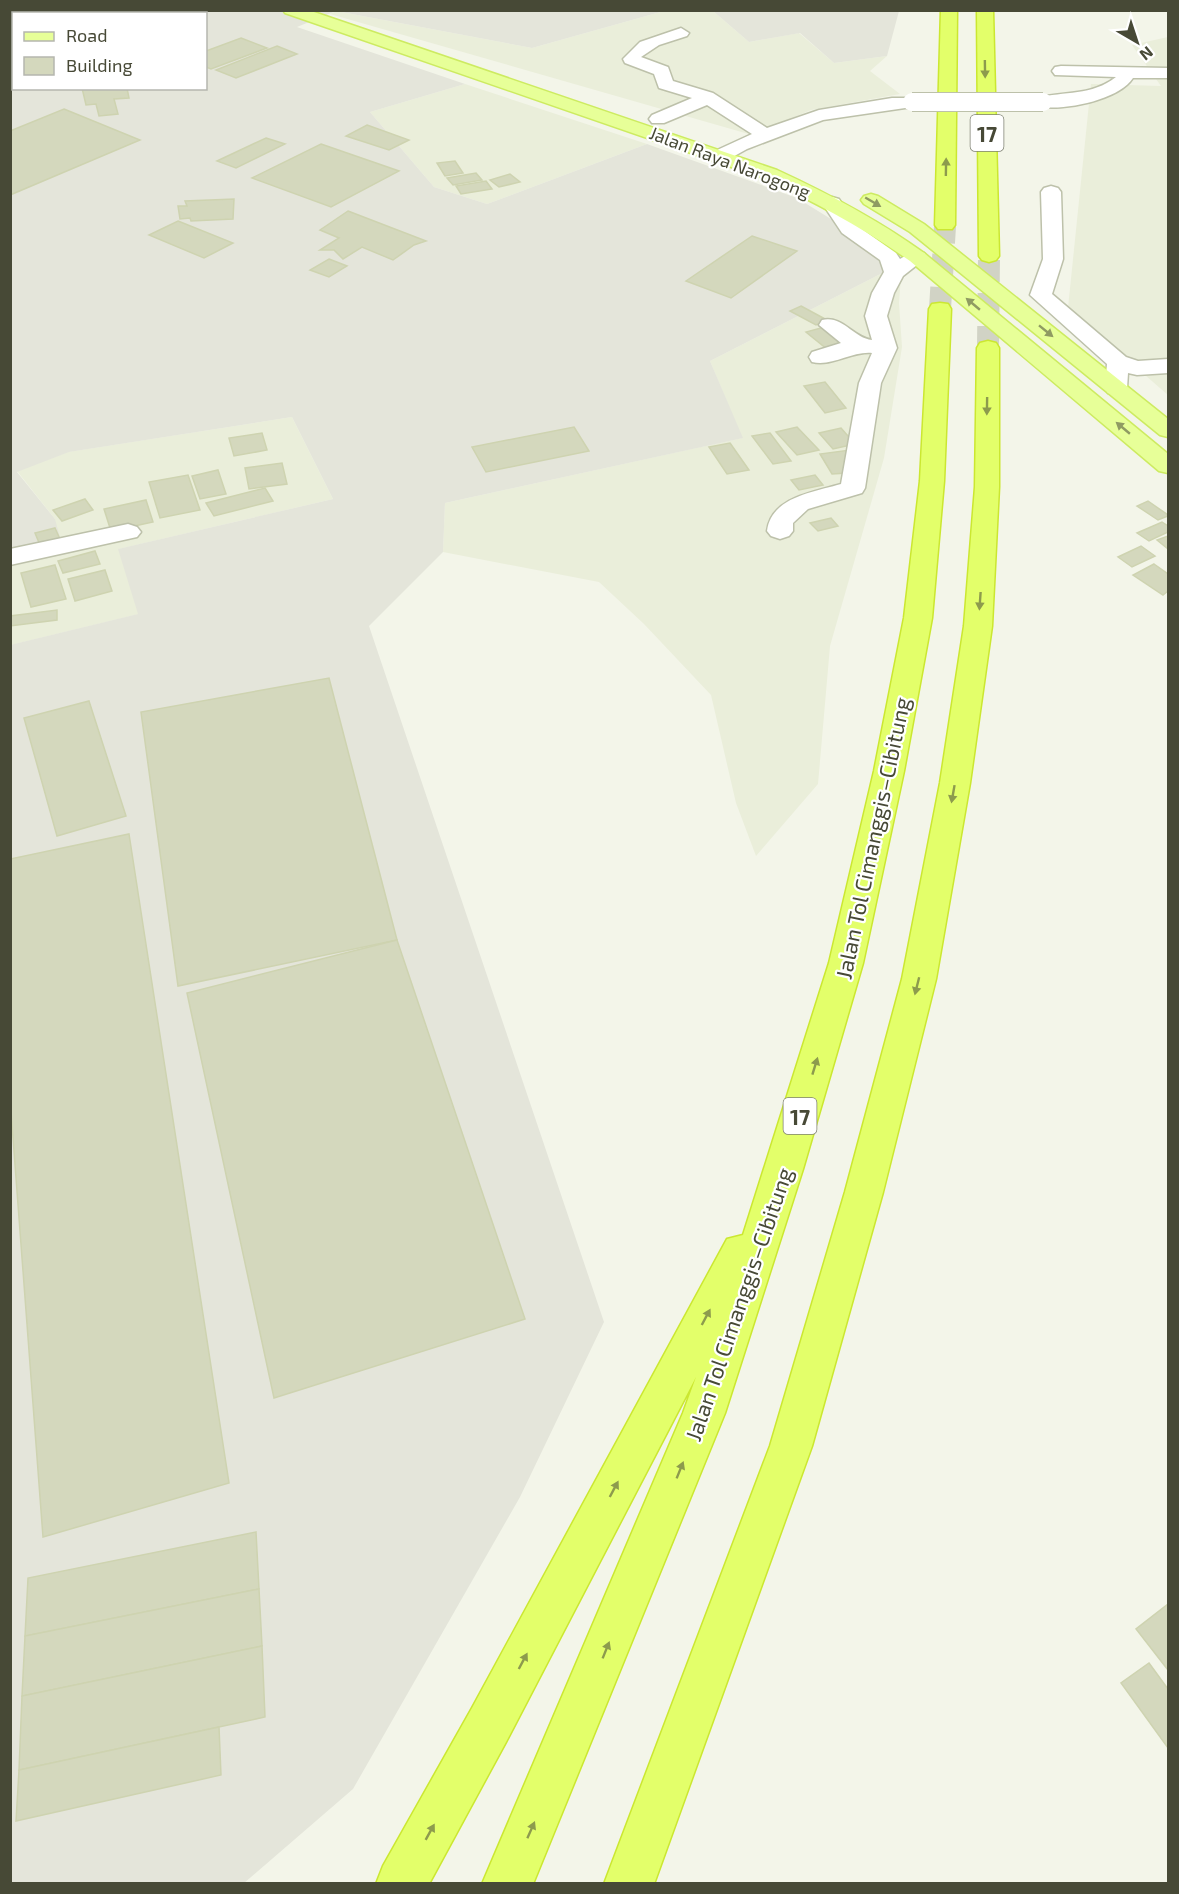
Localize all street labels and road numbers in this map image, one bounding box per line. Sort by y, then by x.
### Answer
road number: 17 [970,115,1004,151]
street label: Jalan Raya Narogong [646,121,814,203]
street label: Jalan Tol Cimanggis–Cibitung [829,695,915,981]
road number: 17 [784,1098,816,1134]
street label: Jalan Tol Cimanggis–Cibitung [679,1164,797,1444]

